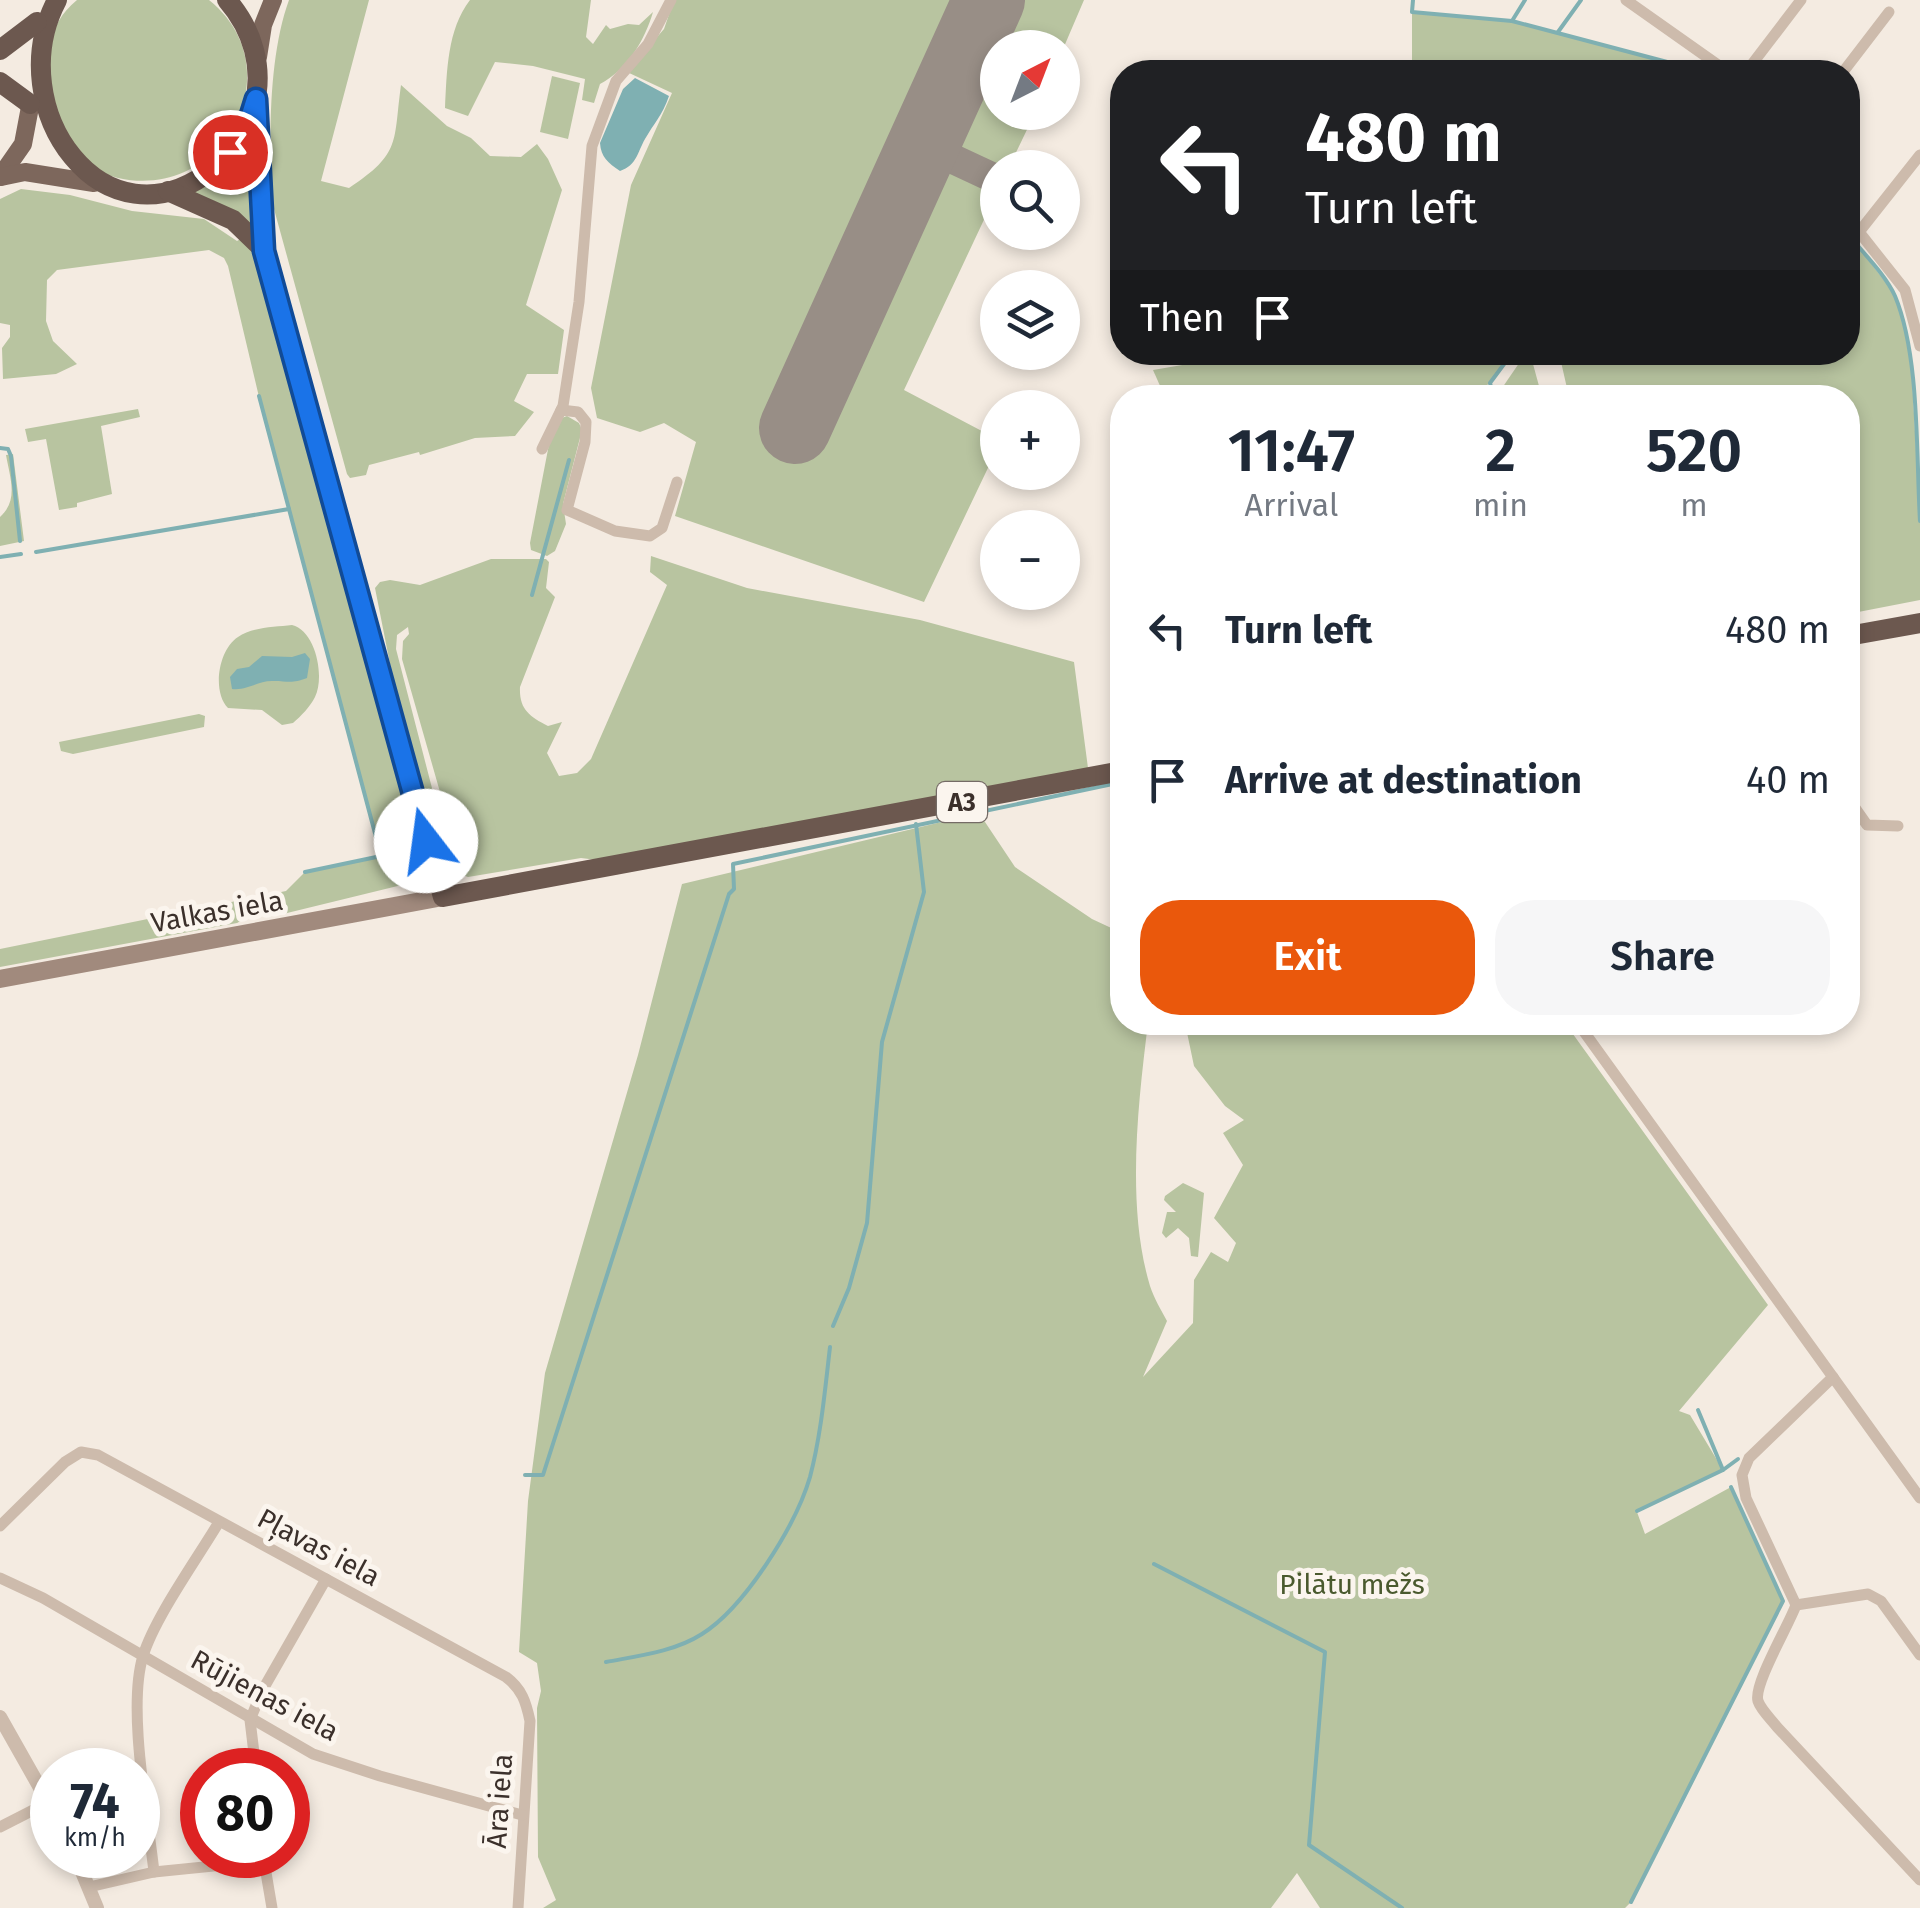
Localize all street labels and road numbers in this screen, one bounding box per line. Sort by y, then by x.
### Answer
road number: A3 [937,782,987,822]
street label: Valkas iela [149,884,286,939]
street label: Pļavas iela [251,1501,386,1594]
street label: Rūjienas iela [185,1643,344,1748]
street label: Āra iela [480,1753,519,1850]

